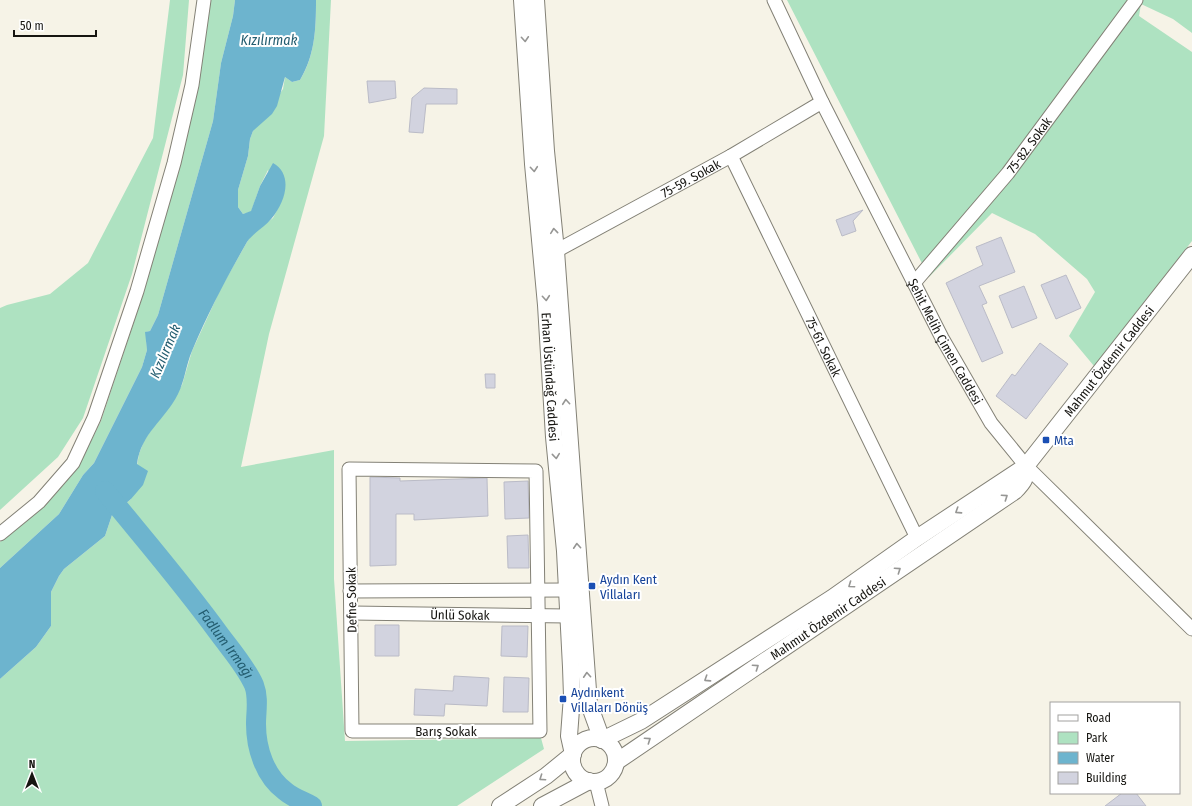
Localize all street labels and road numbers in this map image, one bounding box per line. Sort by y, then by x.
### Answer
street label: 75-82. Sokak [1004,113,1055,176]
street label: 75-59. Sokak [658,156,724,201]
street label: Şehit Melih Çimen Caddesi [905,276,986,407]
street label: Mahmut Özdemir Caddesi [1061,303,1157,419]
street label: Erhan Üstündağ Caddesi [538,312,561,442]
street label: 75-61. Sokak [803,315,845,380]
street label: Defne Sokak [343,566,360,633]
street label: Mahmut Özdemir Caddesi [768,574,889,663]
street label: Ünlü Sokak [430,606,491,623]
street label: Barış Sokak [415,724,478,739]

